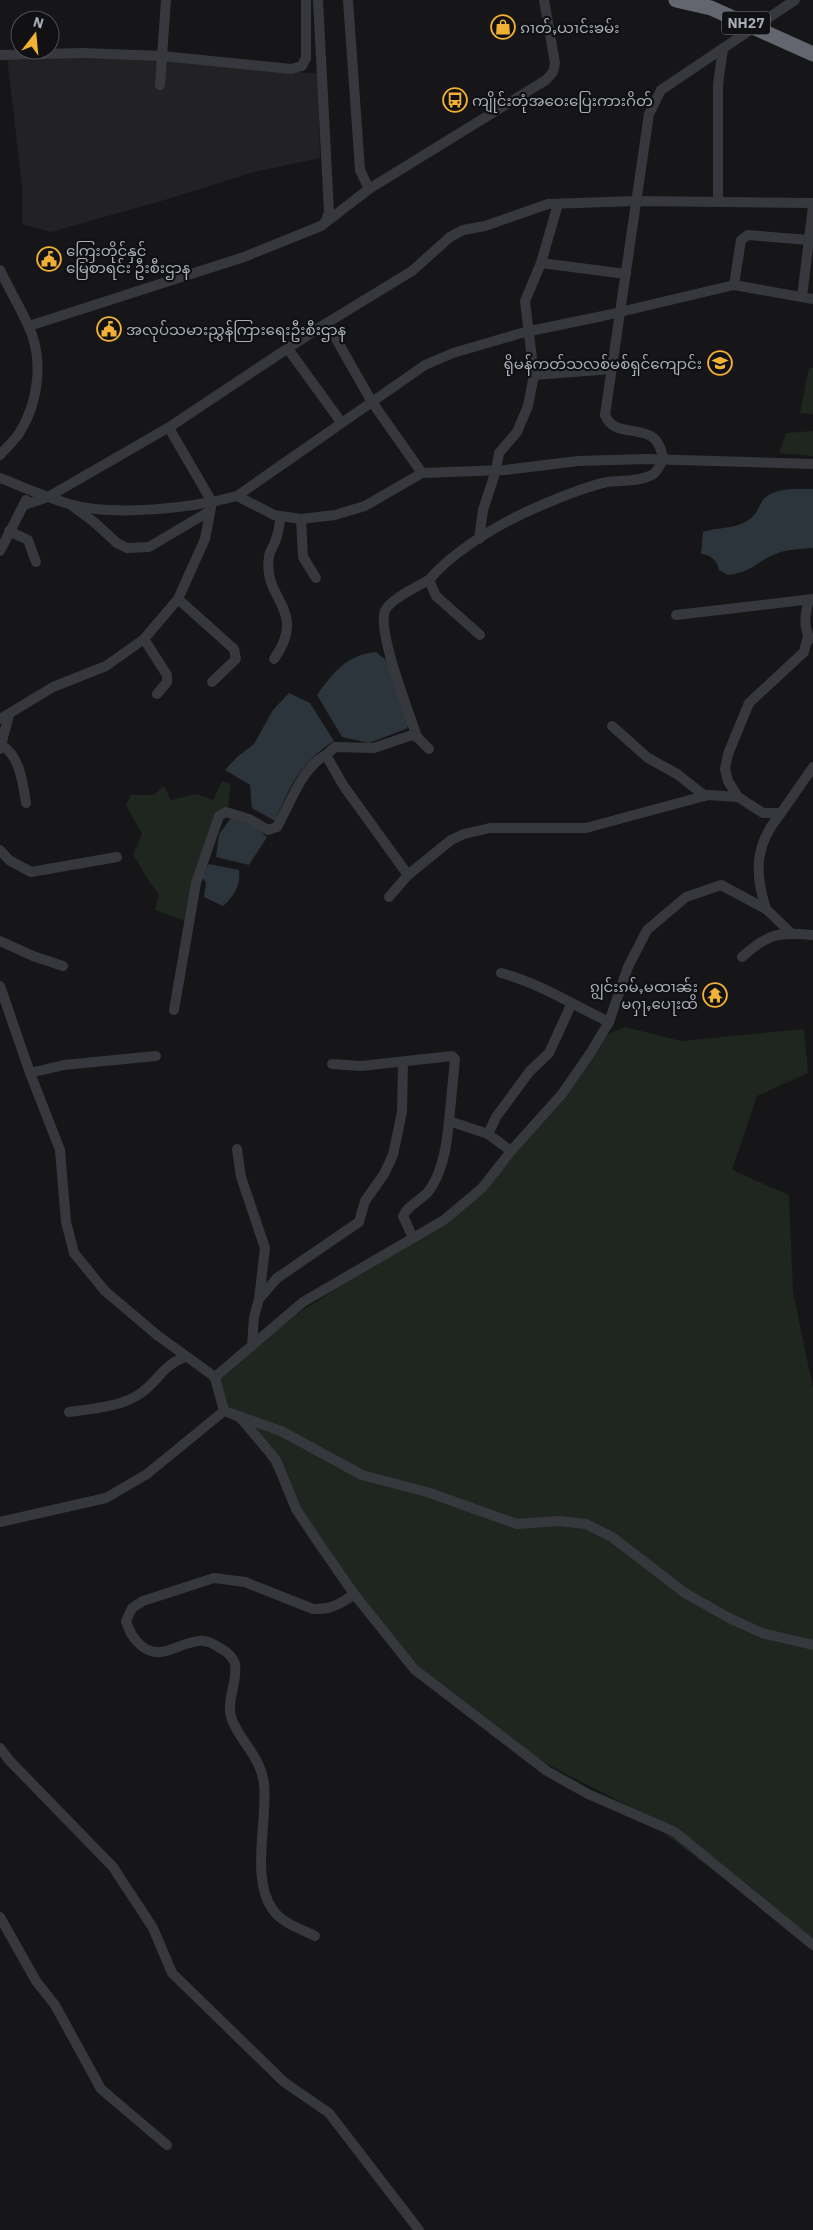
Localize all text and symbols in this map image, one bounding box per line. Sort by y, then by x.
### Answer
north arrow [10,10,60,60]
text: N [31,12,46,33]
road number: NH27 [722,12,770,34]
shop icon: ၵၢတ်ႇယၢင်းၶမ်း [490,14,516,40]
place label: ၵၢတ်ႇယၢင်းၶမ်း [520,18,619,37]
bus stop icon: ကျိုင်းတုံအဝေးပြေးကားဂိတ် [442,87,468,113]
place label: ကျိုင်းတုံအဝေးပြေးကားဂိတ် [472,91,653,113]
place label: ကြေးတိုင်နှင့် မြေစာရင်း ဦးစီးဌာန [66,241,191,280]
public building icon: ကြေးတိုင်နှင့် မြေစာရင်း ဦးစီးဌာန [36,246,62,272]
public building icon: အလုပ်သမားညွှန်ကြားရေးဦးစီးဌာန [96,316,122,342]
place label: အလုပ်သမားညွှန်ကြားရေးဦးစီးဌာန [126,320,347,342]
school or university icon: ရိုမန်ကတ်သလစ်မစ်ရှင်ကျောင်း [707,350,733,376]
place label: ရိုမန်ကတ်သလစ်မစ်ရှင်ကျောင်း [504,354,702,376]
place label: ၵျွင်းၵမ်ႇမထၢၼ်း မႁႃႇပေႃးထိ [590,977,698,1016]
temple icon: ၵျွင်းၵမ်ႇမထၢၼ်း မႁႃႇပေႃးထိ [702,982,728,1008]

